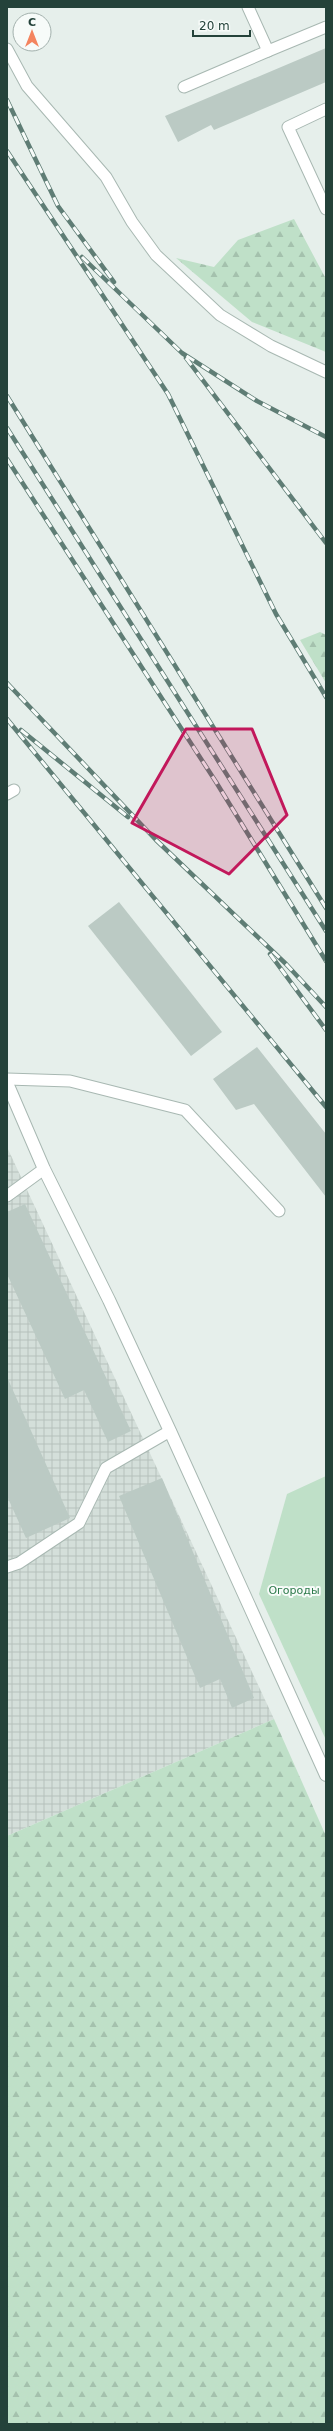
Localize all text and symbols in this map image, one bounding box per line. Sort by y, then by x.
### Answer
north arrow [12,12,52,52]
scale bar [193,12,250,38]
text: С [28,16,36,29]
text: 20 m [199,19,230,33]
park label: Огороды [268,1584,320,1597]

